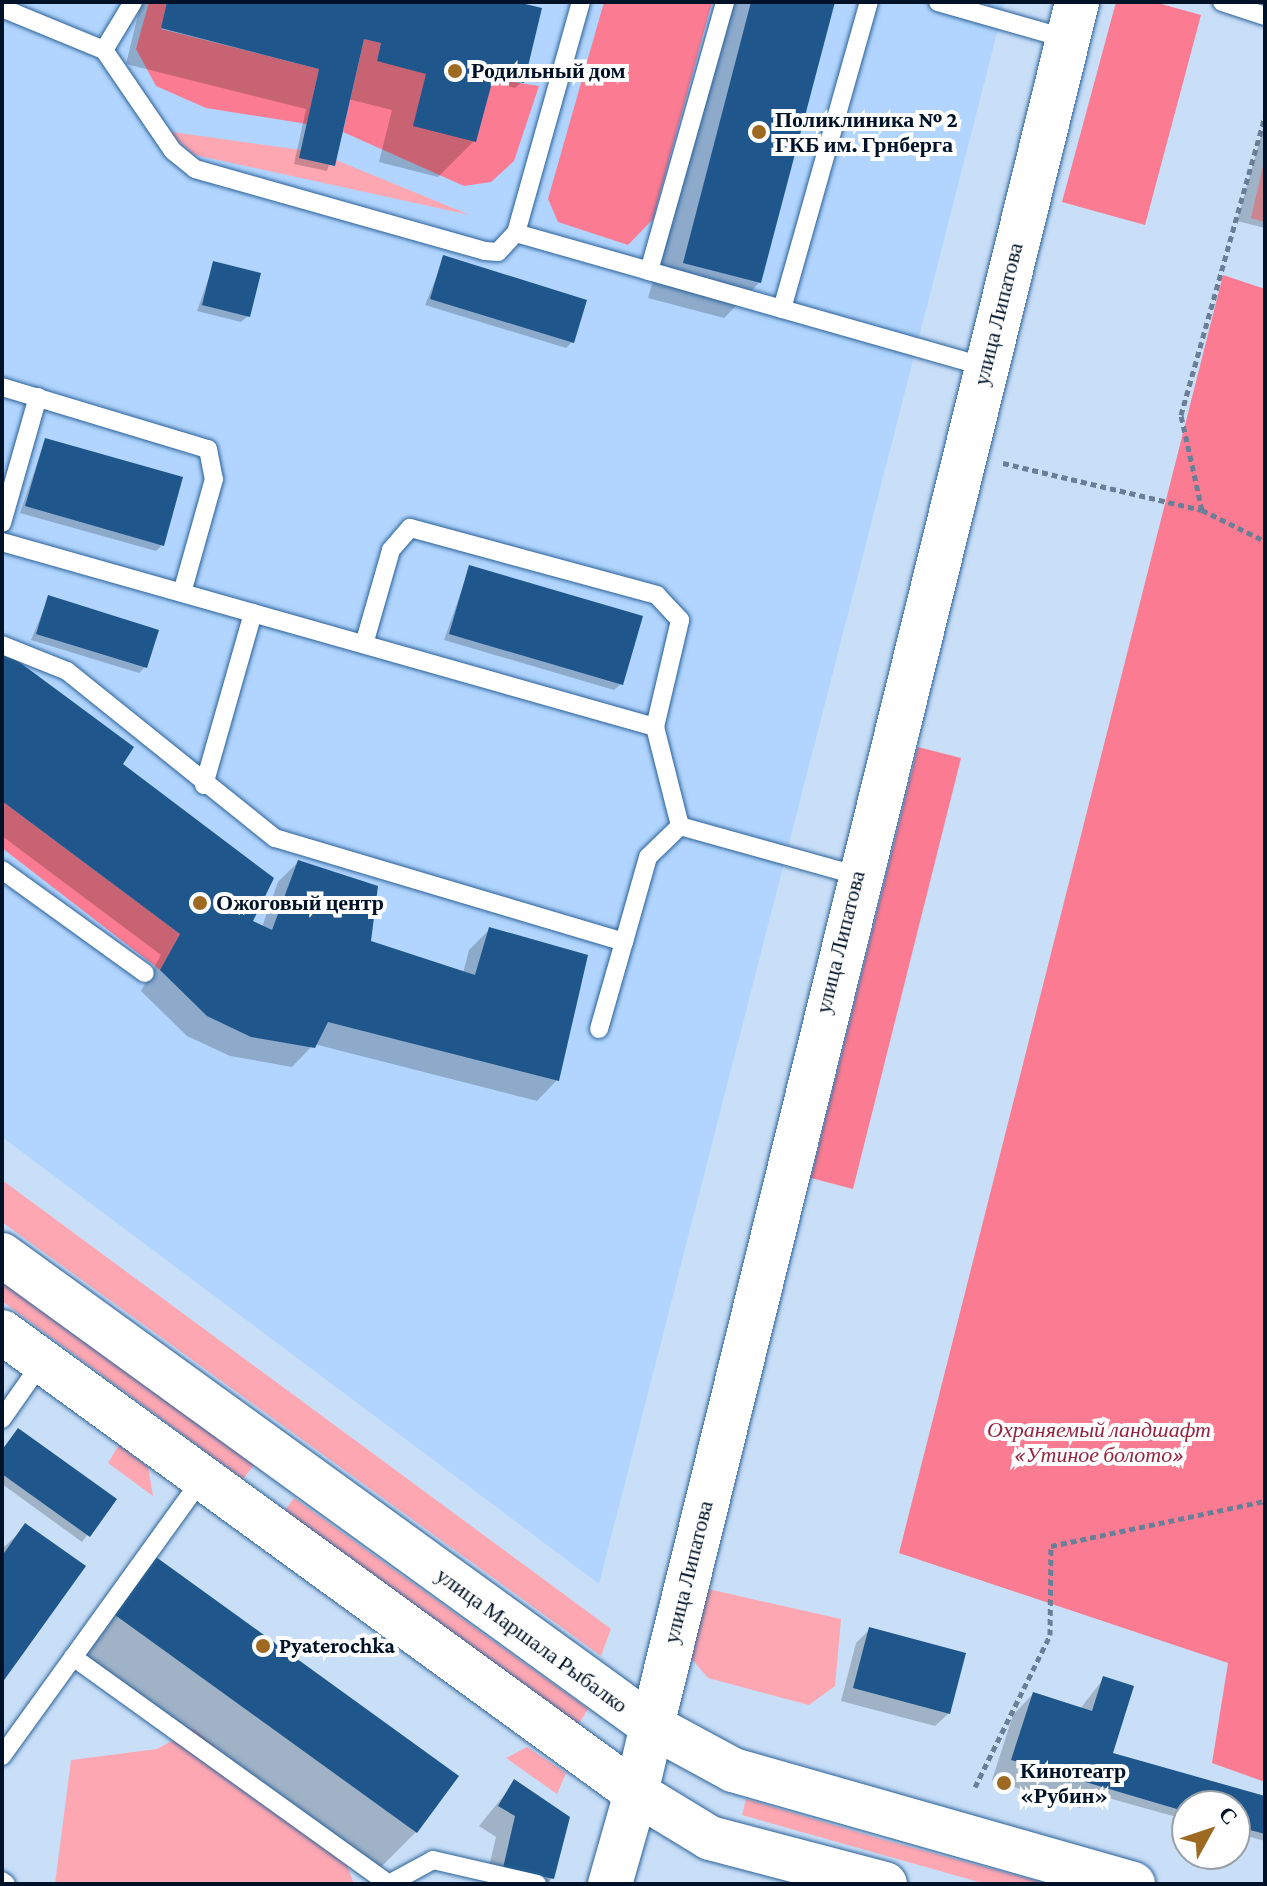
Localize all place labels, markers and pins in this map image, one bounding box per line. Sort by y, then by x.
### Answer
place label: Родильный дом [471,58,625,84]
marker: Родильный дом [446,62,464,80]
place label: Поликлиника № 2 ГКБ им. Грнберга [775,106,958,158]
marker: Поликлиника № 2 ГКБ им. Грнберга [750,123,768,141]
place label: Ожоговый центр [216,890,384,916]
marker: Ожоговый центр [191,894,209,912]
place label: Pyaterochka [279,1633,395,1659]
marker: Pyaterochka [254,1637,272,1655]
place label: Кинотеатр «Рубин» [1020,1757,1126,1808]
marker: Кинотеатр «Рубин» [995,1774,1013,1792]

